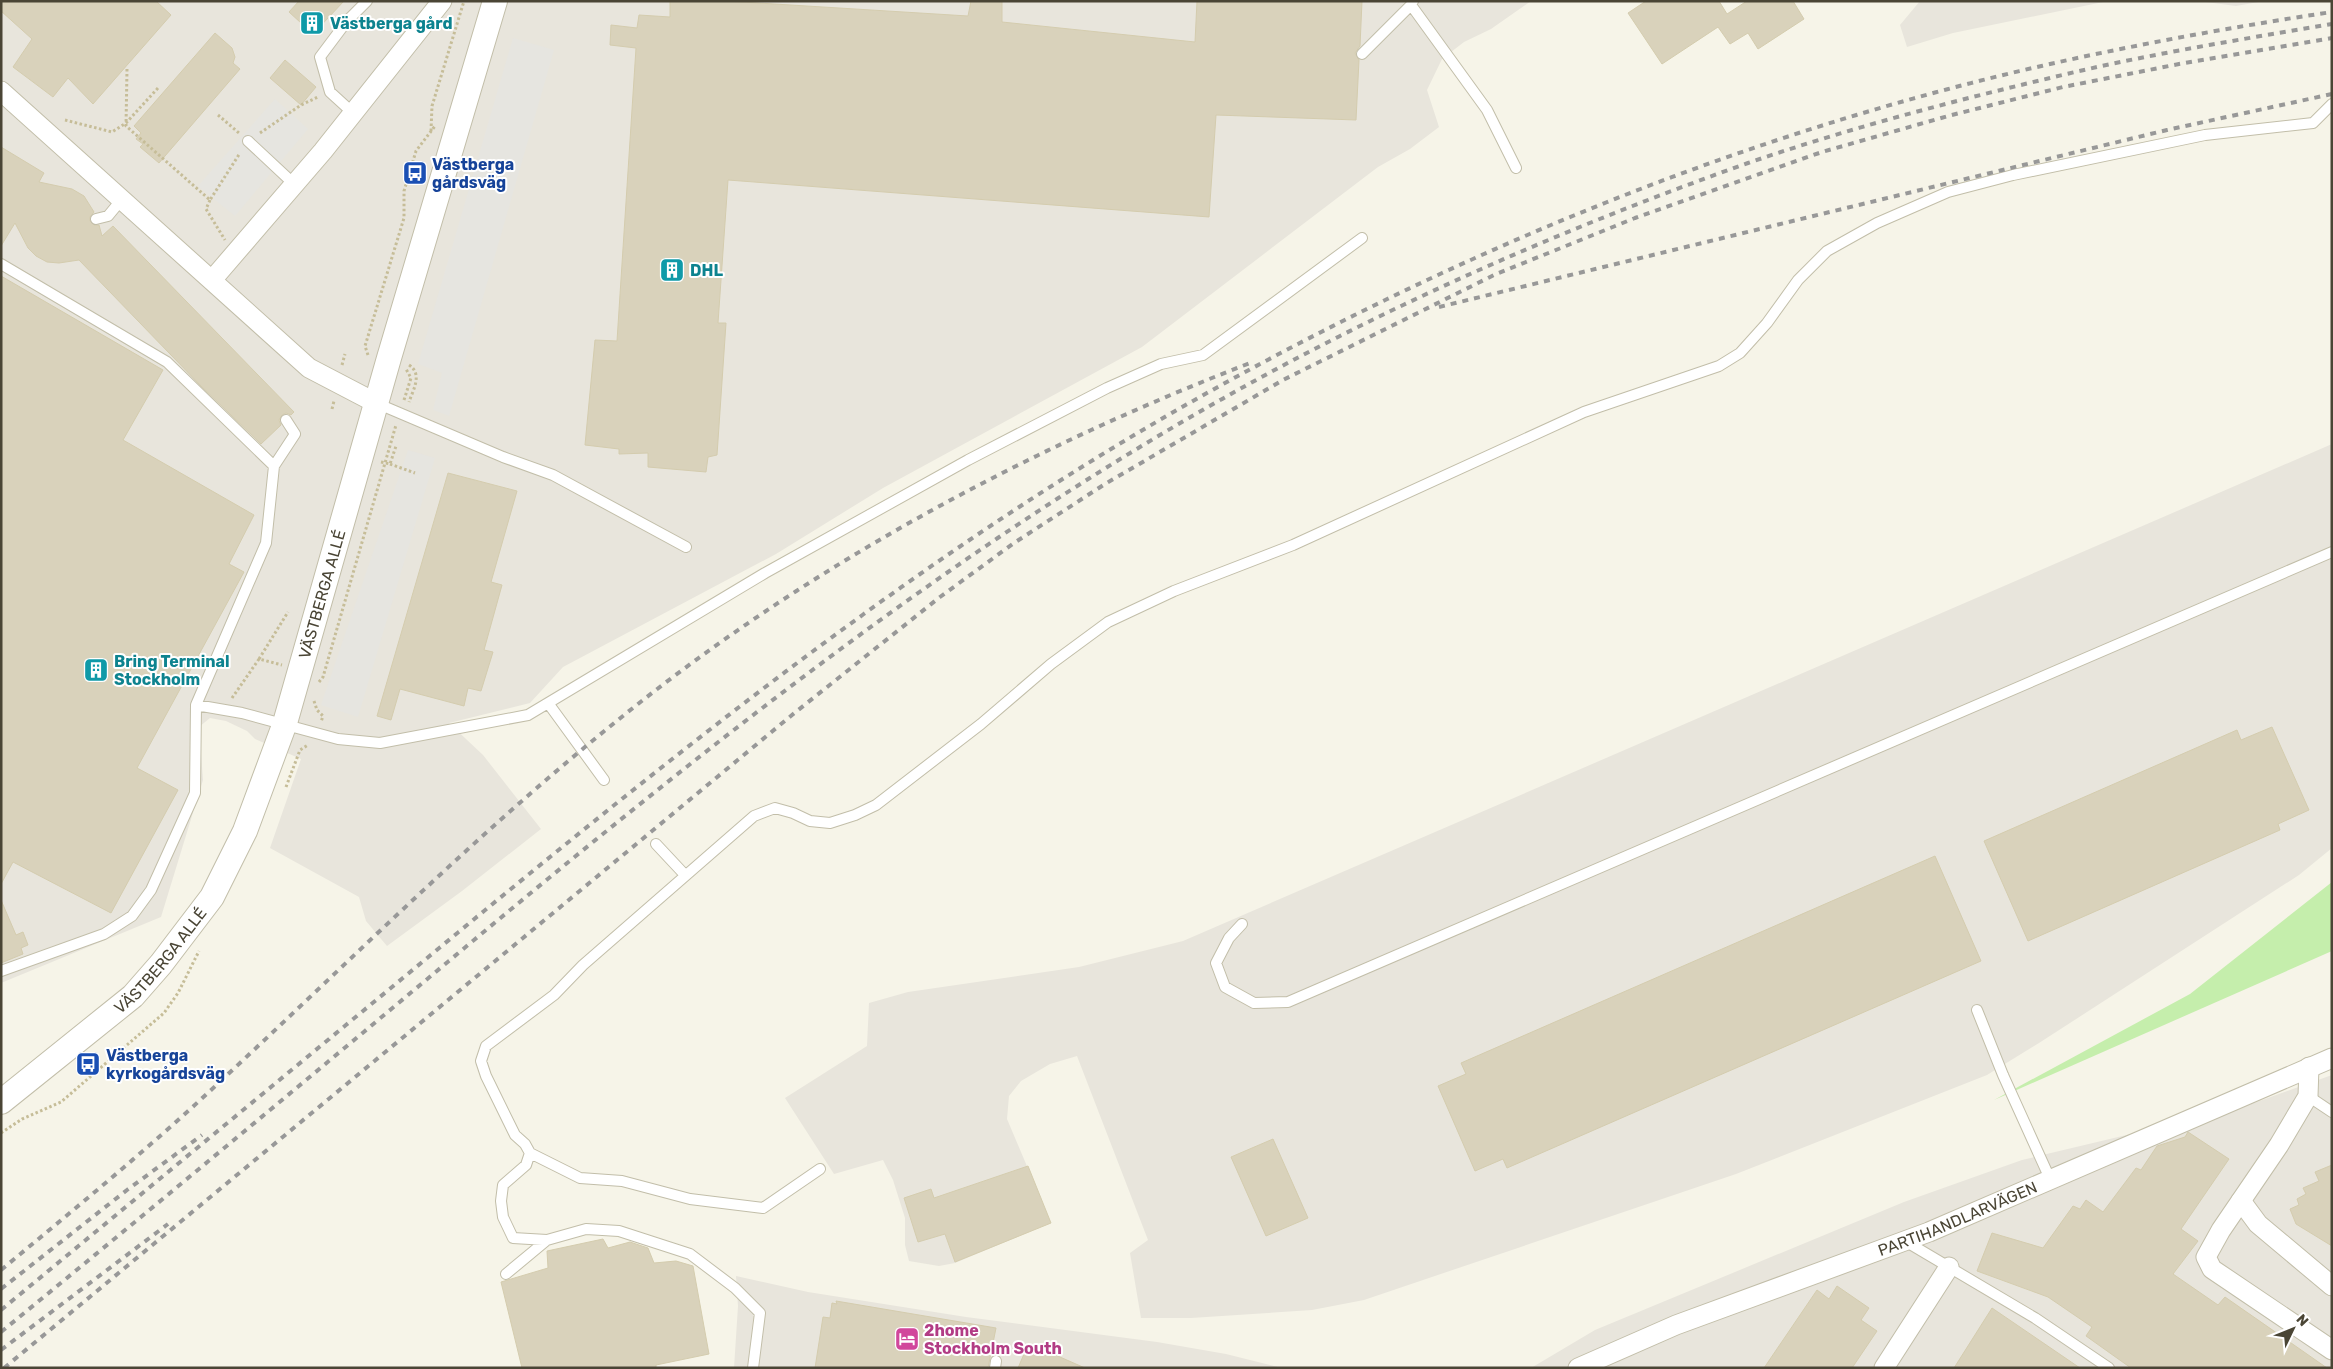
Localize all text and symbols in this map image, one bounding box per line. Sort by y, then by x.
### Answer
building icon: Västberga gård [299,10,325,36]
place label: Västberga gård [330,14,453,33]
place label: Västberga gårdsväg [432,155,514,192]
bus stop icon: Västberga gårdsväg [402,160,428,186]
building icon: DHL [659,257,685,283]
place label: DHL [690,261,723,280]
street label: VÄSTBERGA ALLÉ [294,527,349,661]
place label: Bring Terminal Stockholm [114,652,230,689]
building icon: Bring Terminal Stockholm [83,657,109,683]
street label: VÄSTBERGA ALLÉ [110,904,210,1017]
place label: Västberga kyrkogårdsväg [106,1046,225,1083]
bus stop icon: Västberga kyrkogårdsväg [75,1051,101,1077]
street label: PARTIHANDLARVÄGEN [1875,1177,2040,1259]
north arrow [2268,1304,2318,1354]
text: N [2292,1311,2312,1330]
place label: 2home Stockholm South [924,1321,1062,1358]
hotel icon: 2home Stockholm South [894,1326,920,1352]

